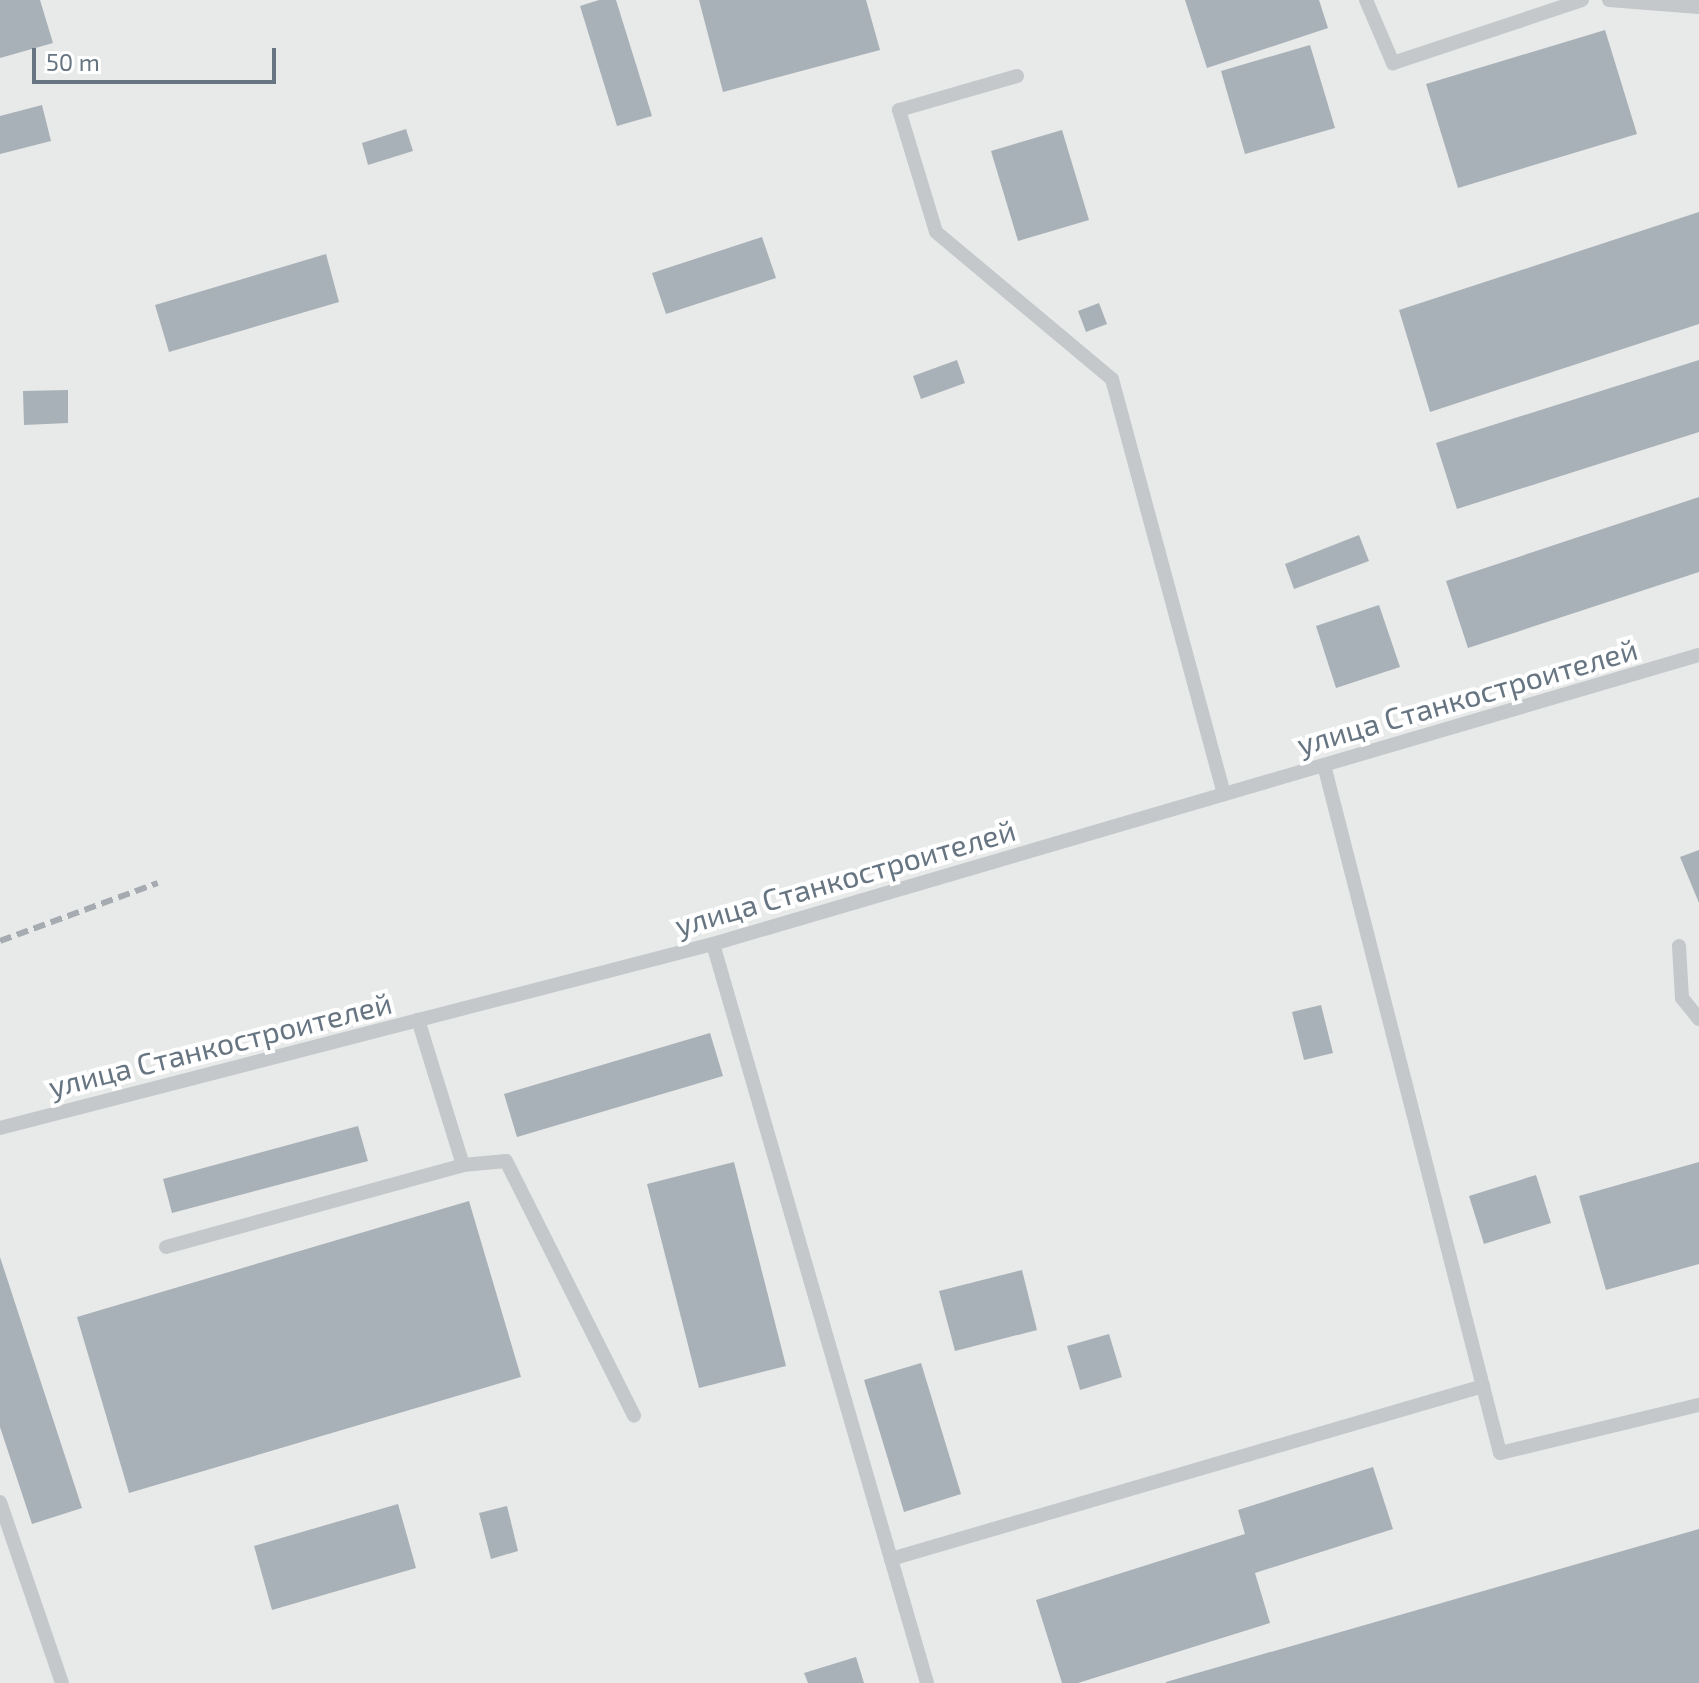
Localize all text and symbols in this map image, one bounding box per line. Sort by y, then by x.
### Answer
scale bar [36,32,280,82]
text: 50 m [46,47,100,76]
street label: улица Станкостроителей [1293,630,1641,762]
street label: улица Станкостроителей [671,811,1019,943]
street label: улица Станкостроителей [45,984,395,1104]

